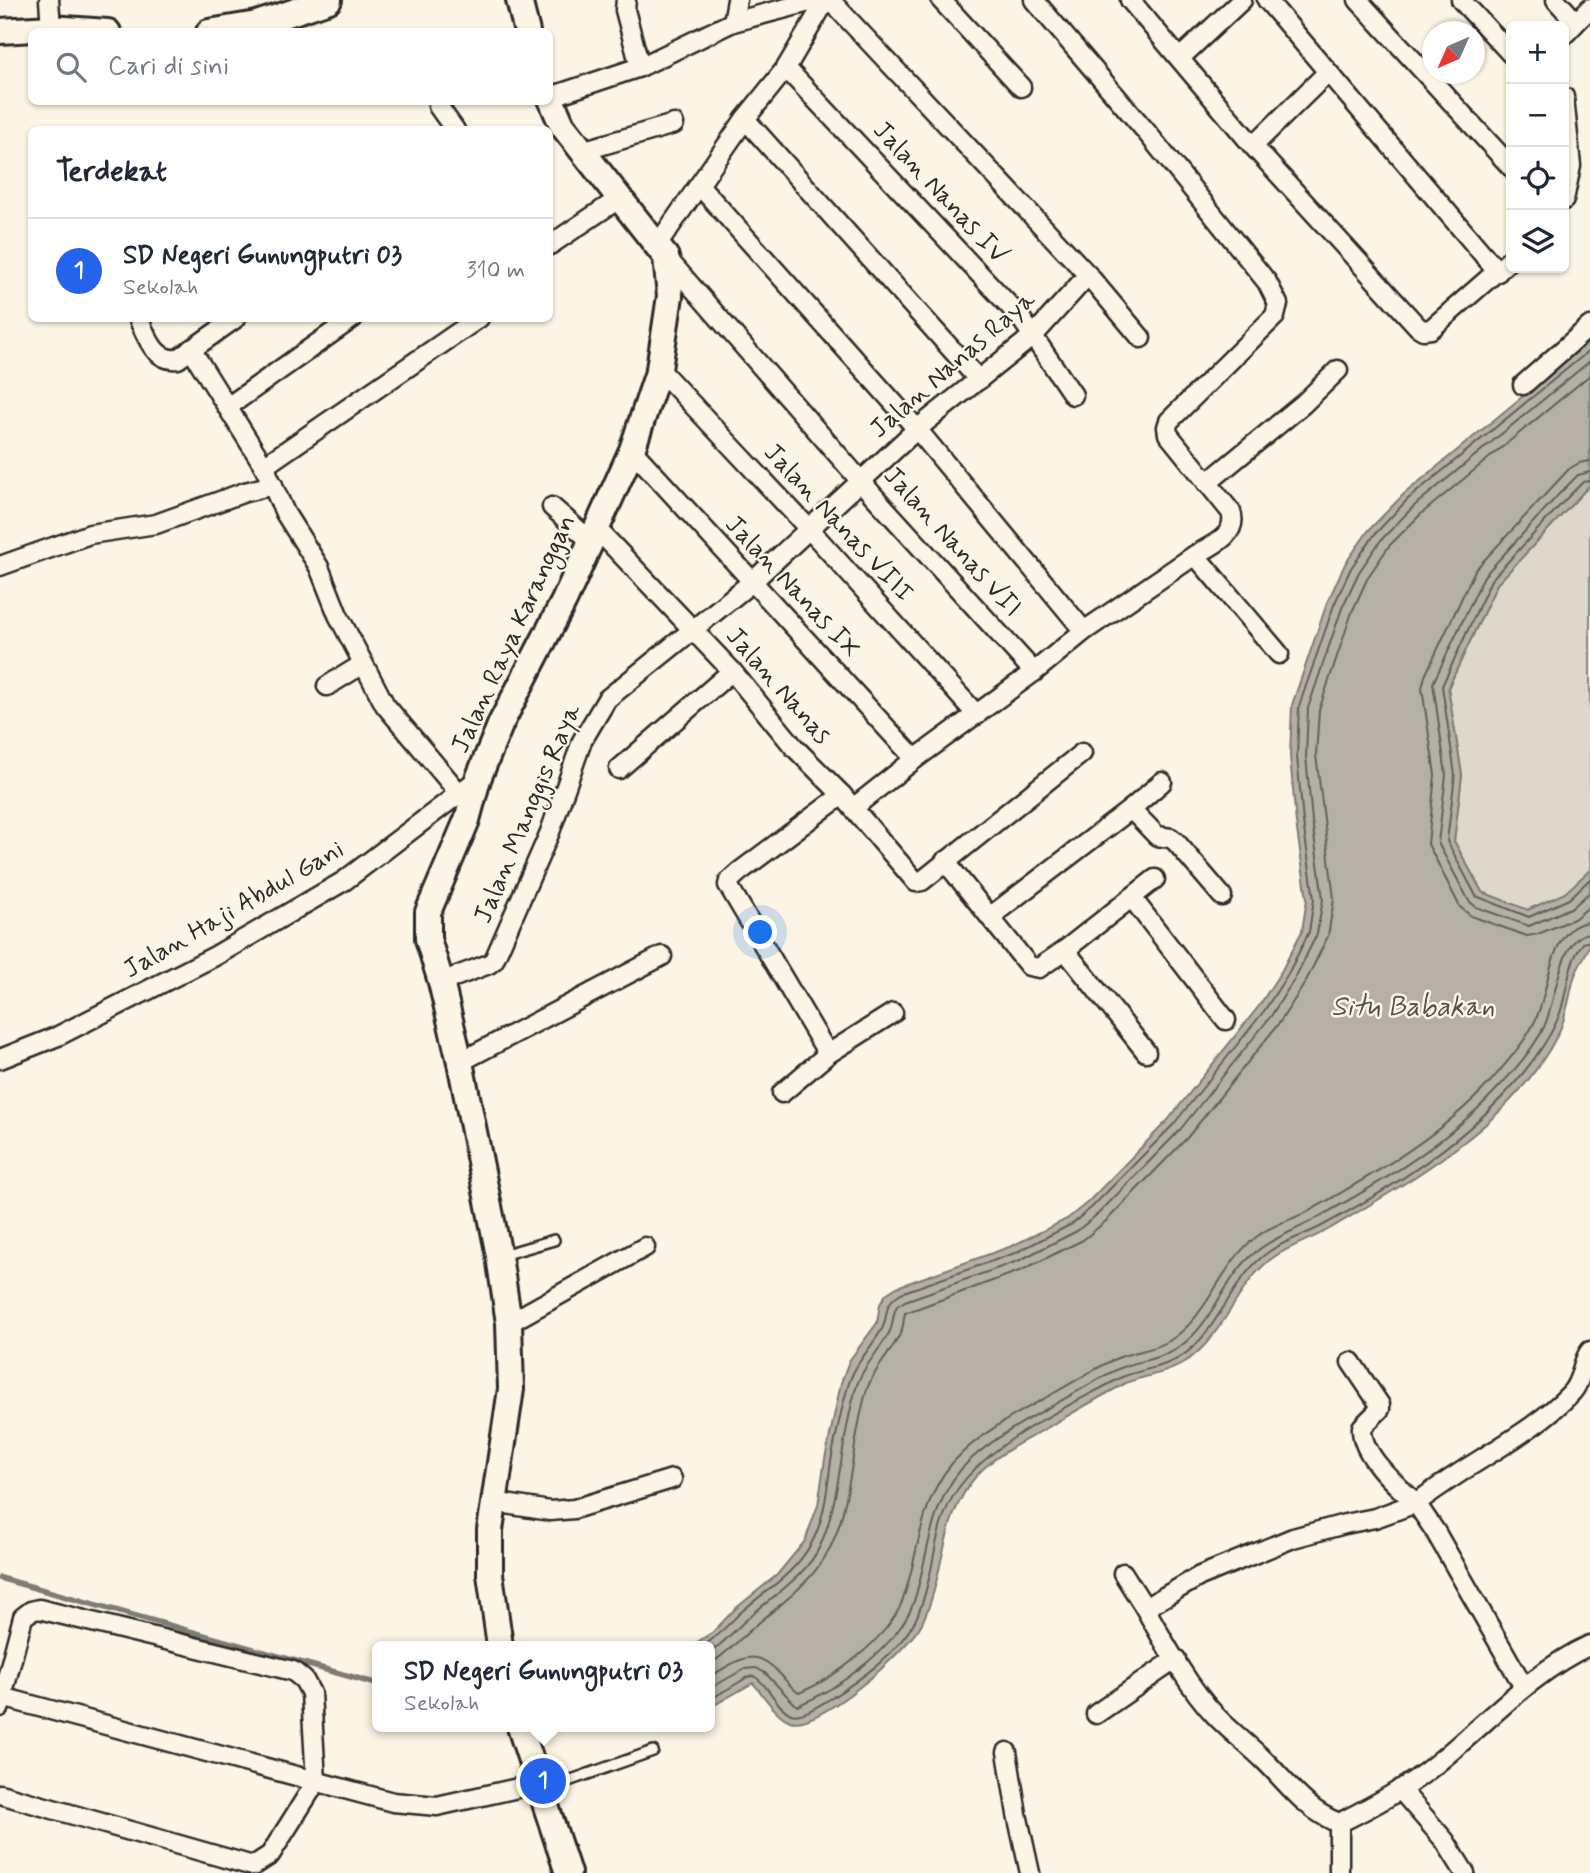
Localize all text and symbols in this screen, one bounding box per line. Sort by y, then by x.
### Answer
north arrow [1422,21,1485,84]
map controls [1506,21,1569,273]
button: + [1506,21,1569,84]
search box [28,28,553,105]
icon: search [52,48,90,86]
text: Cari di sini [108,50,229,84]
button: − [1506,84,1569,147]
street label: Jalan Nanas IV [865,114,1015,272]
button: locate [1506,147,1569,210]
text: Terdekat [56,152,167,191]
button: layers [1506,210,1569,273]
text: SD Negeri Gunungputri 03 [123,239,402,273]
text: 1 [74,256,84,286]
text: 310 m [466,256,525,286]
text: Sekolah [123,273,199,303]
street label: Jalan Nanas Raya [863,283,1043,446]
street label: Jalan Nanas VIII [756,436,920,610]
street label: Jalan Nanas VII [875,460,1029,624]
street label: Jalan Nanas IX [717,508,867,666]
street label: Jalan Raya Karanggan [444,509,586,760]
street label: Jalan Nanas [718,620,838,752]
street label: Jalan Manggis Raya [467,699,591,929]
street label: Jalan Haji Abdul Gani [118,833,350,987]
your location [743,915,777,949]
water label: Situ Babakan [1331,989,1495,1026]
popup [372,1641,715,1732]
text: SD Negeri Gunungputri 03 [404,1655,683,1689]
text: Sekolah [404,1689,480,1719]
pin: 1 [520,1755,566,1807]

